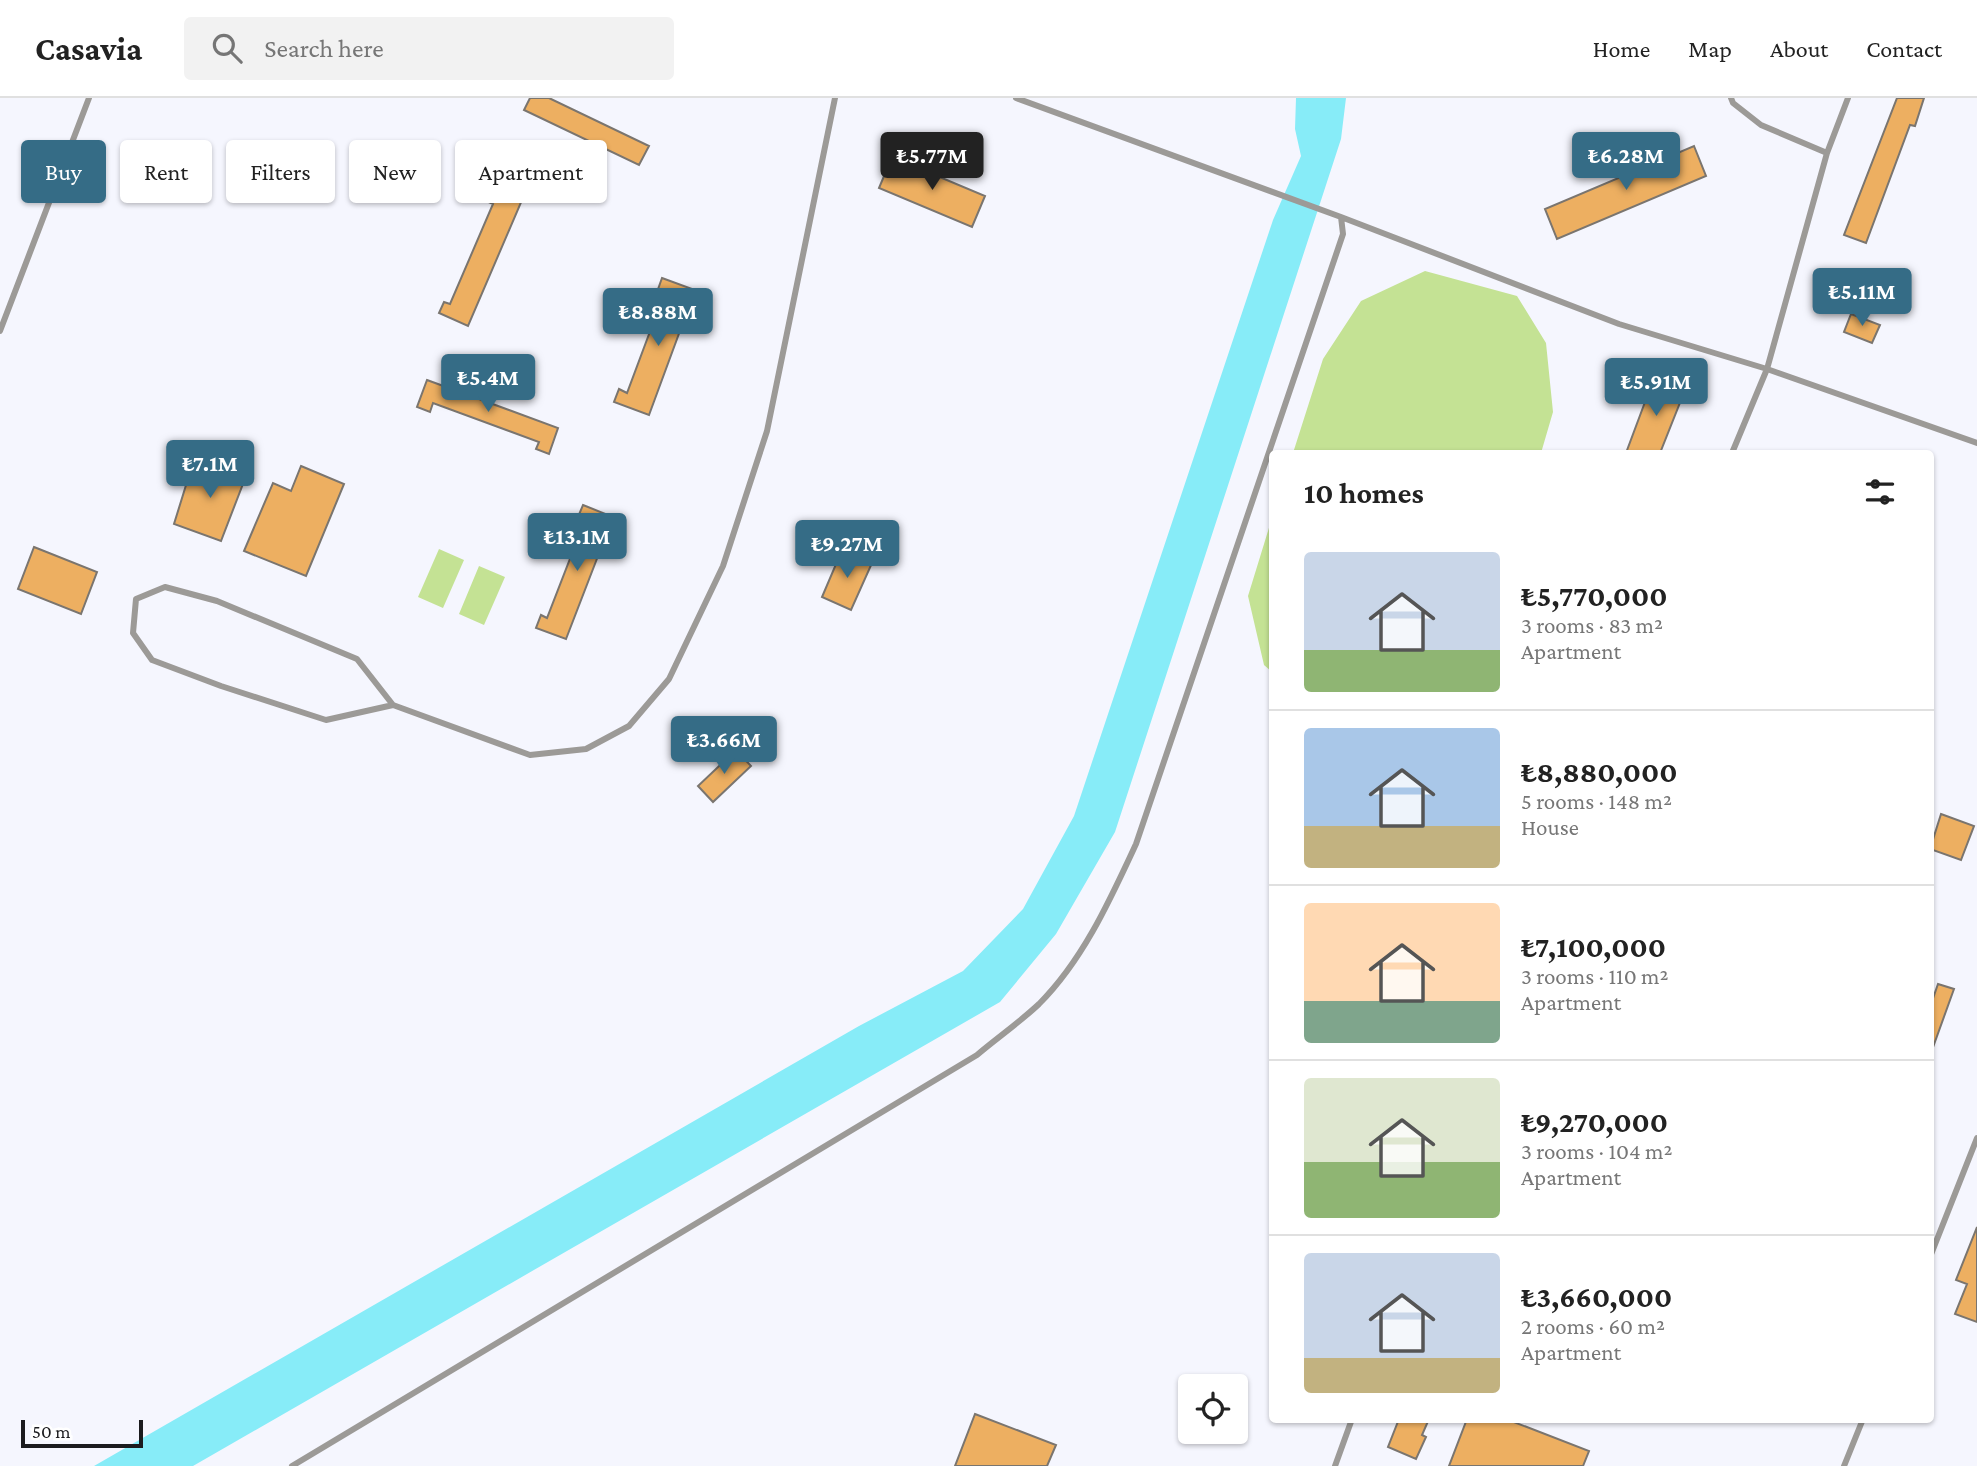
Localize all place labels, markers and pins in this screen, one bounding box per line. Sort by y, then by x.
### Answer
pin: ₺5.77M [875,132,989,192]
pin: ₺6.28M [1569,132,1683,192]
pin: ₺5.11M [1805,268,1919,328]
pin: ₺8.88M [601,288,715,348]
pin: ₺5.4M [439,354,537,414]
pin: ₺5.91M [1599,358,1713,418]
pin: ₺7.1M [161,440,259,500]
pin: ₺13.1M [520,514,634,573]
pin: ₺9.27M [790,520,904,580]
pin: ₺3.66M [667,716,781,776]

